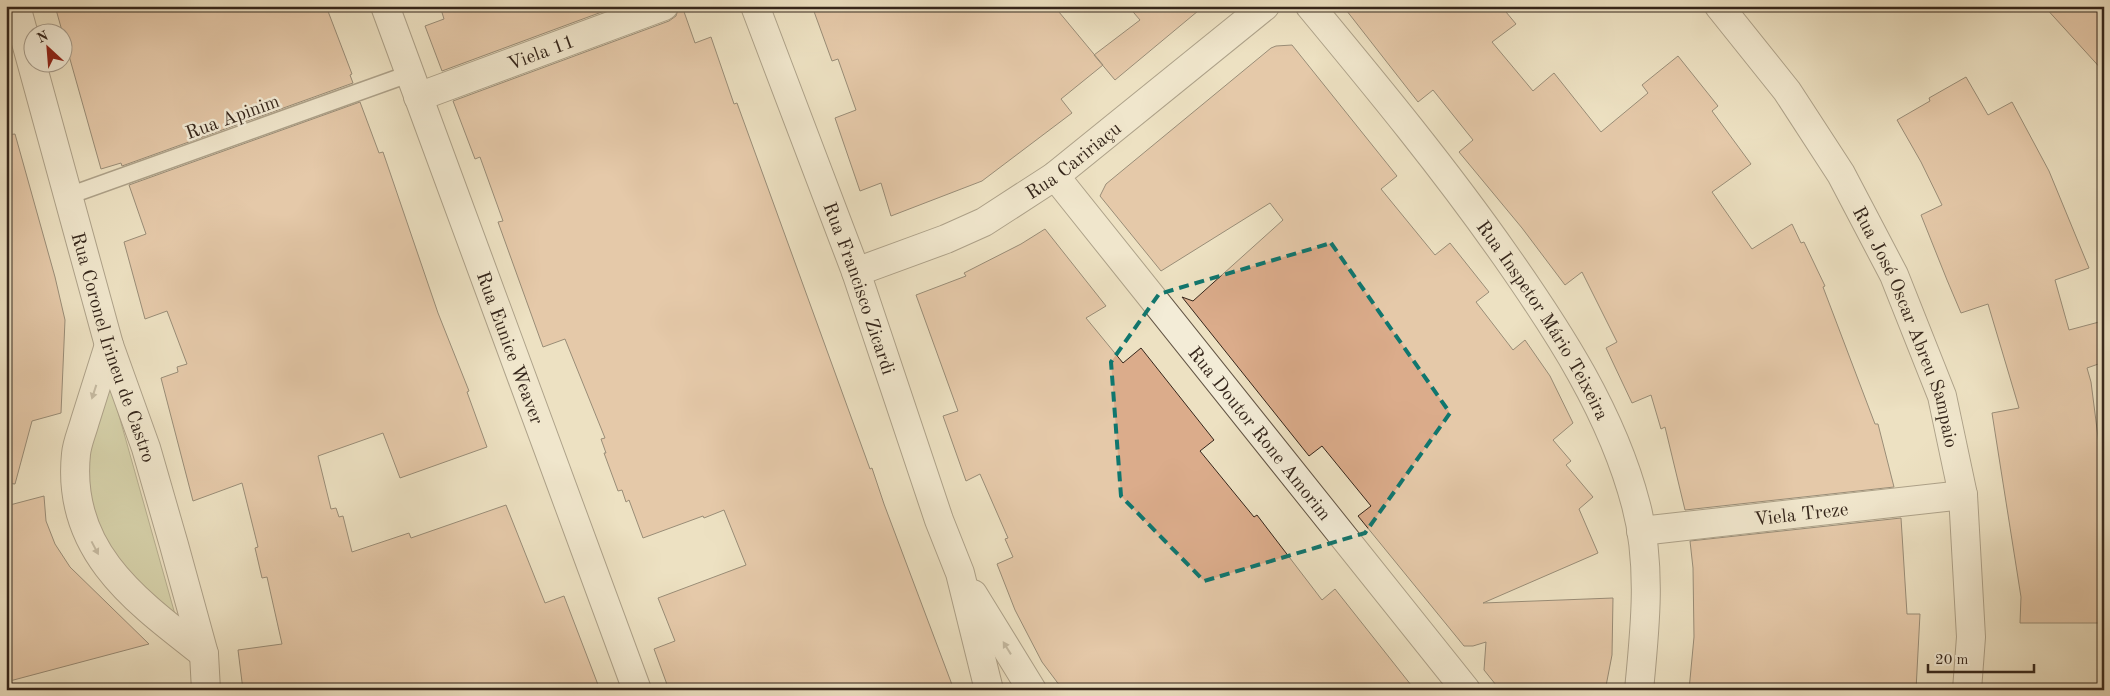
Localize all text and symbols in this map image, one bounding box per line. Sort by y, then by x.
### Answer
north arrow [22,22,72,72]
text: N [35,28,51,46]
street label: Viela 11 [506,33,578,75]
street label: Rua Apinim [183,93,282,144]
street label: Rua Caririaçu [1023,120,1126,204]
street label: Rua Francisco Zicardi [818,200,897,378]
street label: Rua José Oscar Abreu Sampaio [1848,204,1960,450]
street label: Rua Inspetor Mário Teixeira [1472,218,1611,424]
street label: Rua Coronel Irineu de Castro [67,230,157,465]
street label: Rua Eunice Weaver [472,269,545,428]
street label: Rua Doutor Rone Amorim [1183,344,1334,525]
one-way arrow [90,385,98,400]
street label: Viela Treze [1753,501,1849,530]
one-way arrow [91,540,99,555]
scale bar [1928,641,2034,673]
one-way arrow [1002,642,1011,655]
text: 20 m [1935,653,1969,668]

